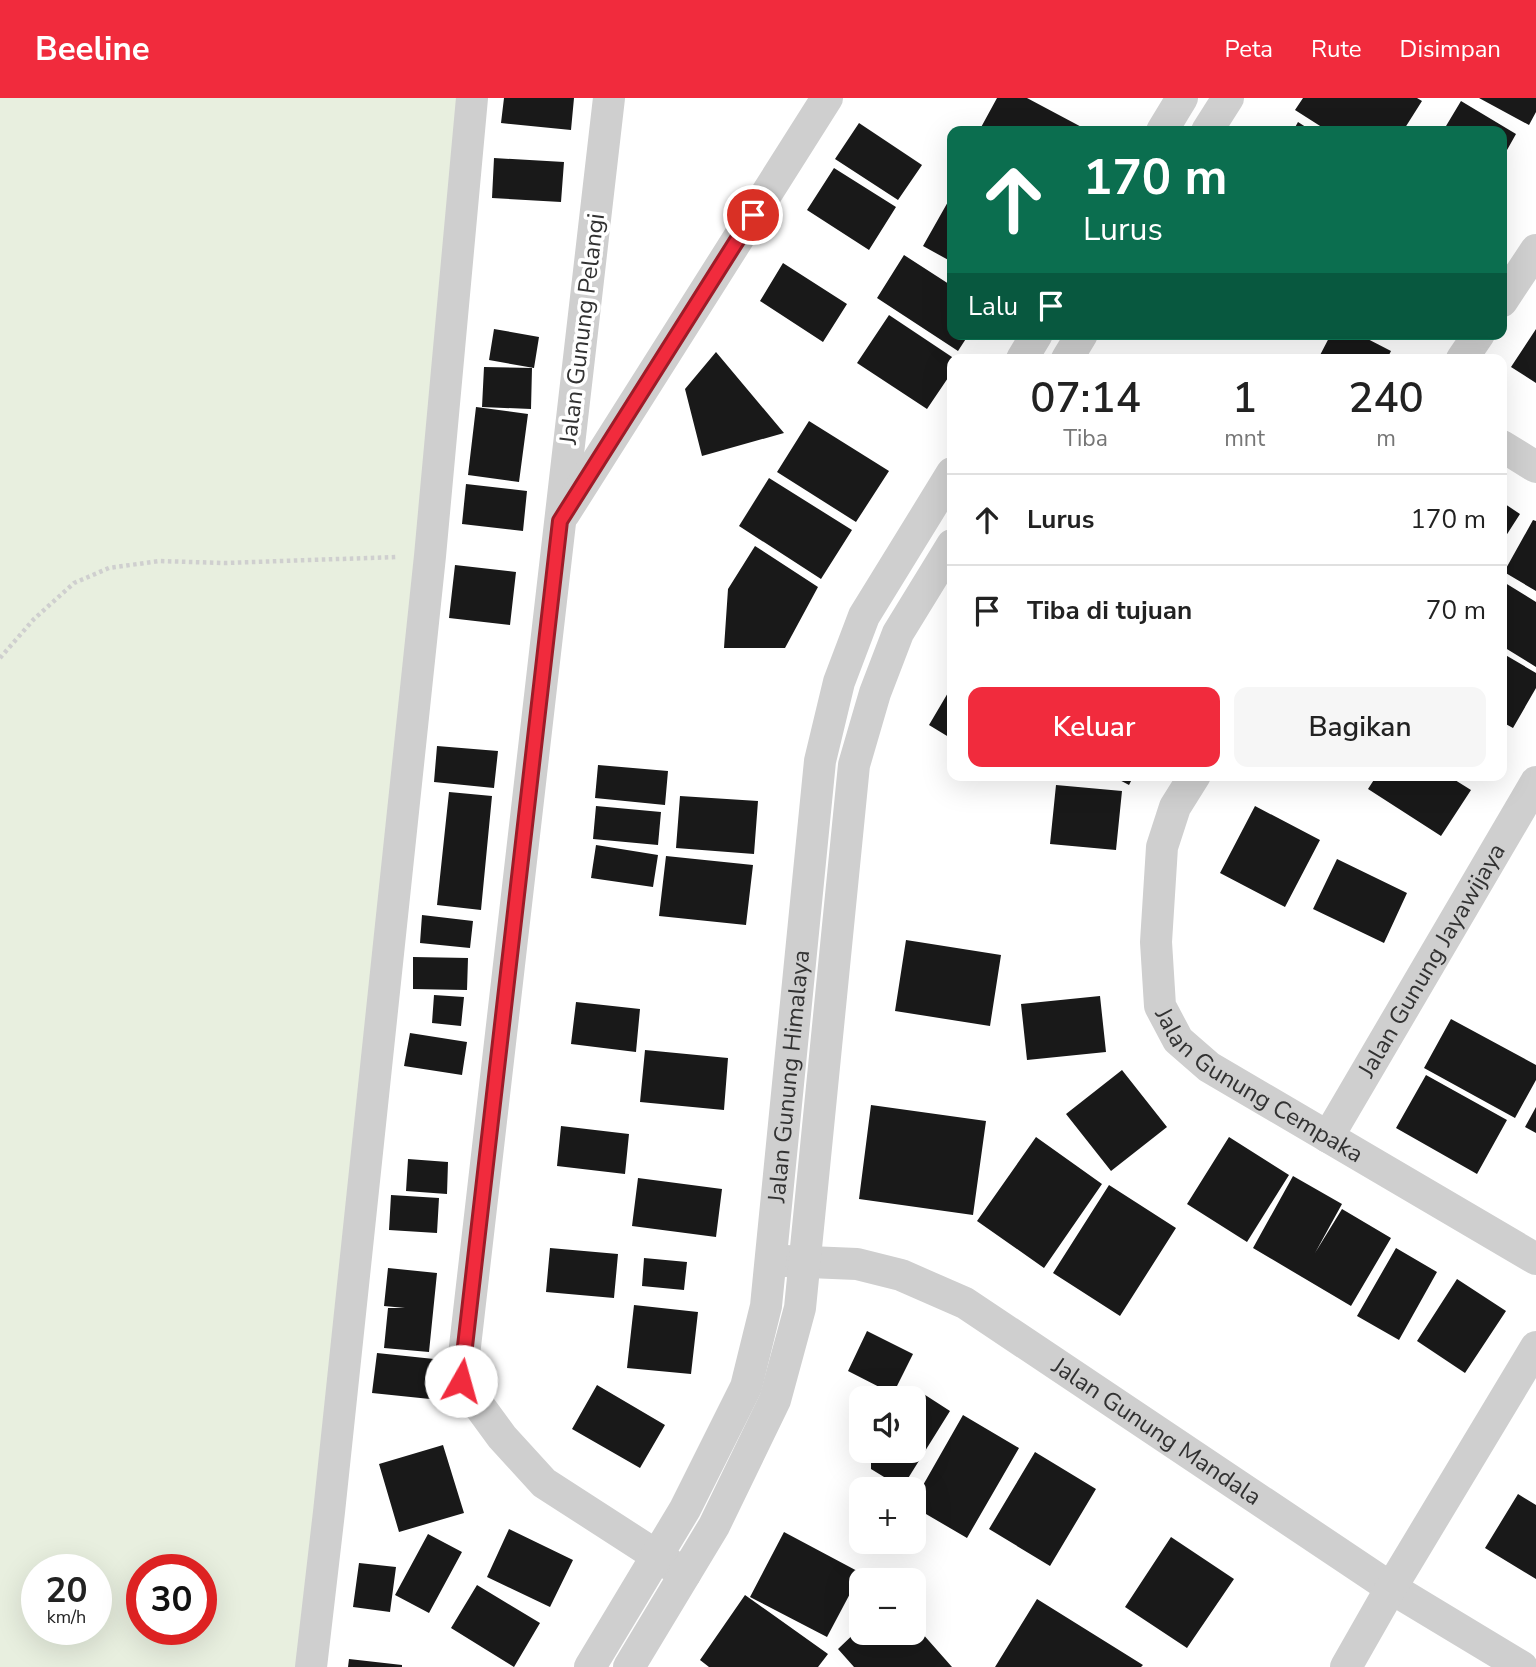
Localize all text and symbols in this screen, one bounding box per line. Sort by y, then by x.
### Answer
text: Beeline [35,27,150,72]
text: Peta [1224,33,1273,65]
text: Rute [1311,33,1362,65]
text: Disimpan [1400,33,1501,65]
text: 170 m [1083,144,1227,211]
icon: ahead [968,154,1059,245]
pin [723,185,783,245]
icon: arrive [734,196,772,234]
text: Lurus [1083,208,1163,251]
street label: Jalan Gunung Pelangi [552,212,612,447]
icon: arrive [1032,287,1070,325]
text: Lalu [968,289,1018,324]
text: 07:14 [1030,370,1141,427]
text: 1 [1232,370,1257,427]
text: 240 [1348,370,1424,427]
text: Tiba [1063,423,1108,454]
text: mnt [1224,423,1265,454]
text: m [1376,423,1396,454]
icon: ahead [968,501,1006,539]
text: Lurus [1027,502,1094,537]
text: 170 m [1410,502,1486,537]
icon: arrive [968,592,1006,630]
text: Tiba di tujuan [1027,593,1192,628]
text: 70 m [1426,593,1486,628]
button: Keluar [968,687,1220,767]
button: Bagikan [1234,687,1486,767]
street label: Jalan Gunung Jayawijaya [1350,837,1513,1084]
street label: Jalan Gunung Himalaya [760,948,817,1205]
street label: Jalan Gunung Cempaka [1147,1001,1369,1170]
position arrow [424,1344,498,1418]
street label: Jalan Gunung Mandala [1045,1349,1268,1513]
map controls [849,1386,926,1645]
button: sound [849,1386,926,1463]
button: + [849,1477,926,1554]
speed limit sign: 30 [126,1554,217,1645]
text: 20 [45,1567,88,1614]
button: − [849,1568,926,1645]
text: km/h [47,1605,86,1629]

